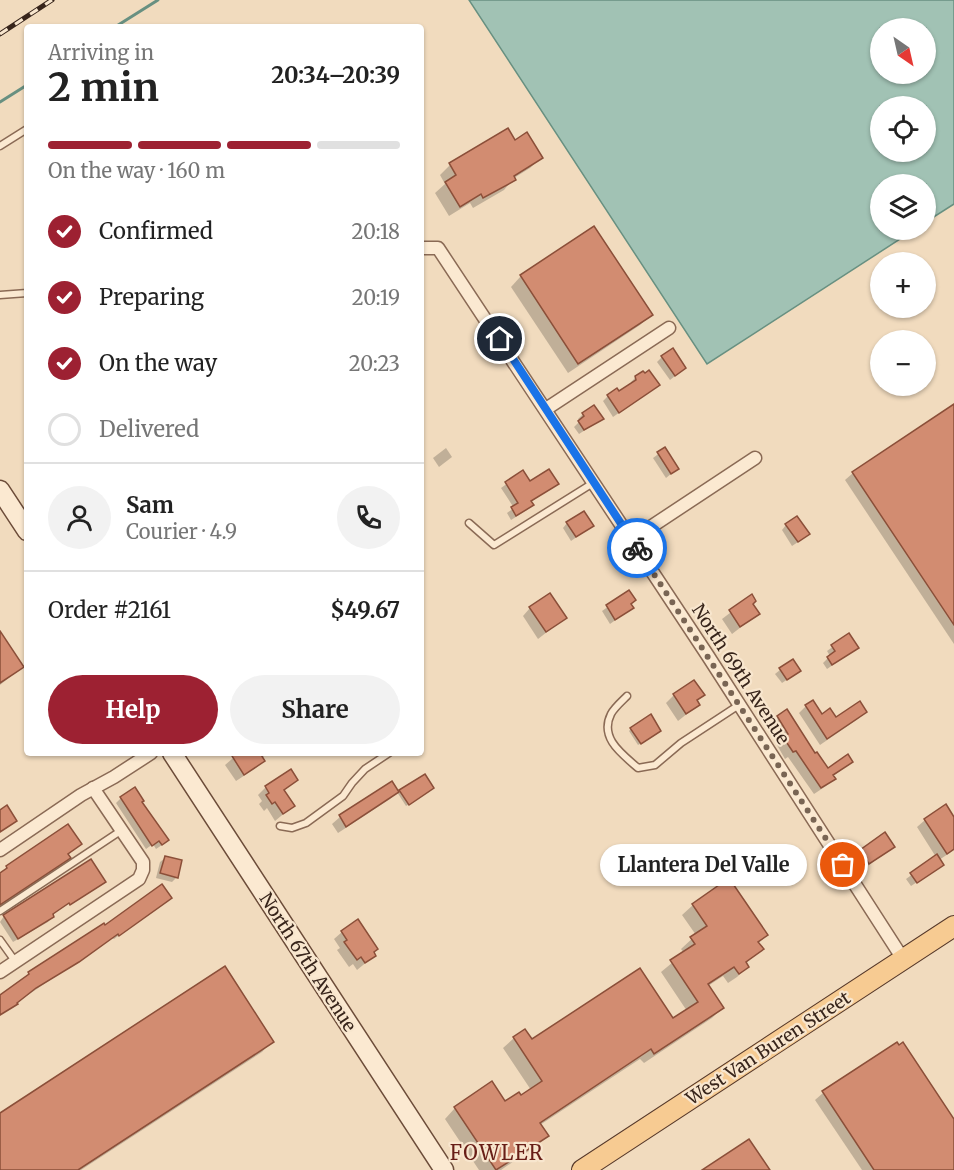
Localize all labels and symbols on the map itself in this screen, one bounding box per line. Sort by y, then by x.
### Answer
north arrow [870,18,936,84]
pin [474,313,525,364]
courier [607,518,667,578]
street label: North 69th Avenue [687,599,795,749]
pin [817,839,868,890]
callout: Llantera Del Valle [600,844,807,886]
street label: North 67th Avenue [254,888,362,1036]
street label: West Van Buren Street [681,986,855,1110]
district label: FOWLER [450,1140,544,1165]

